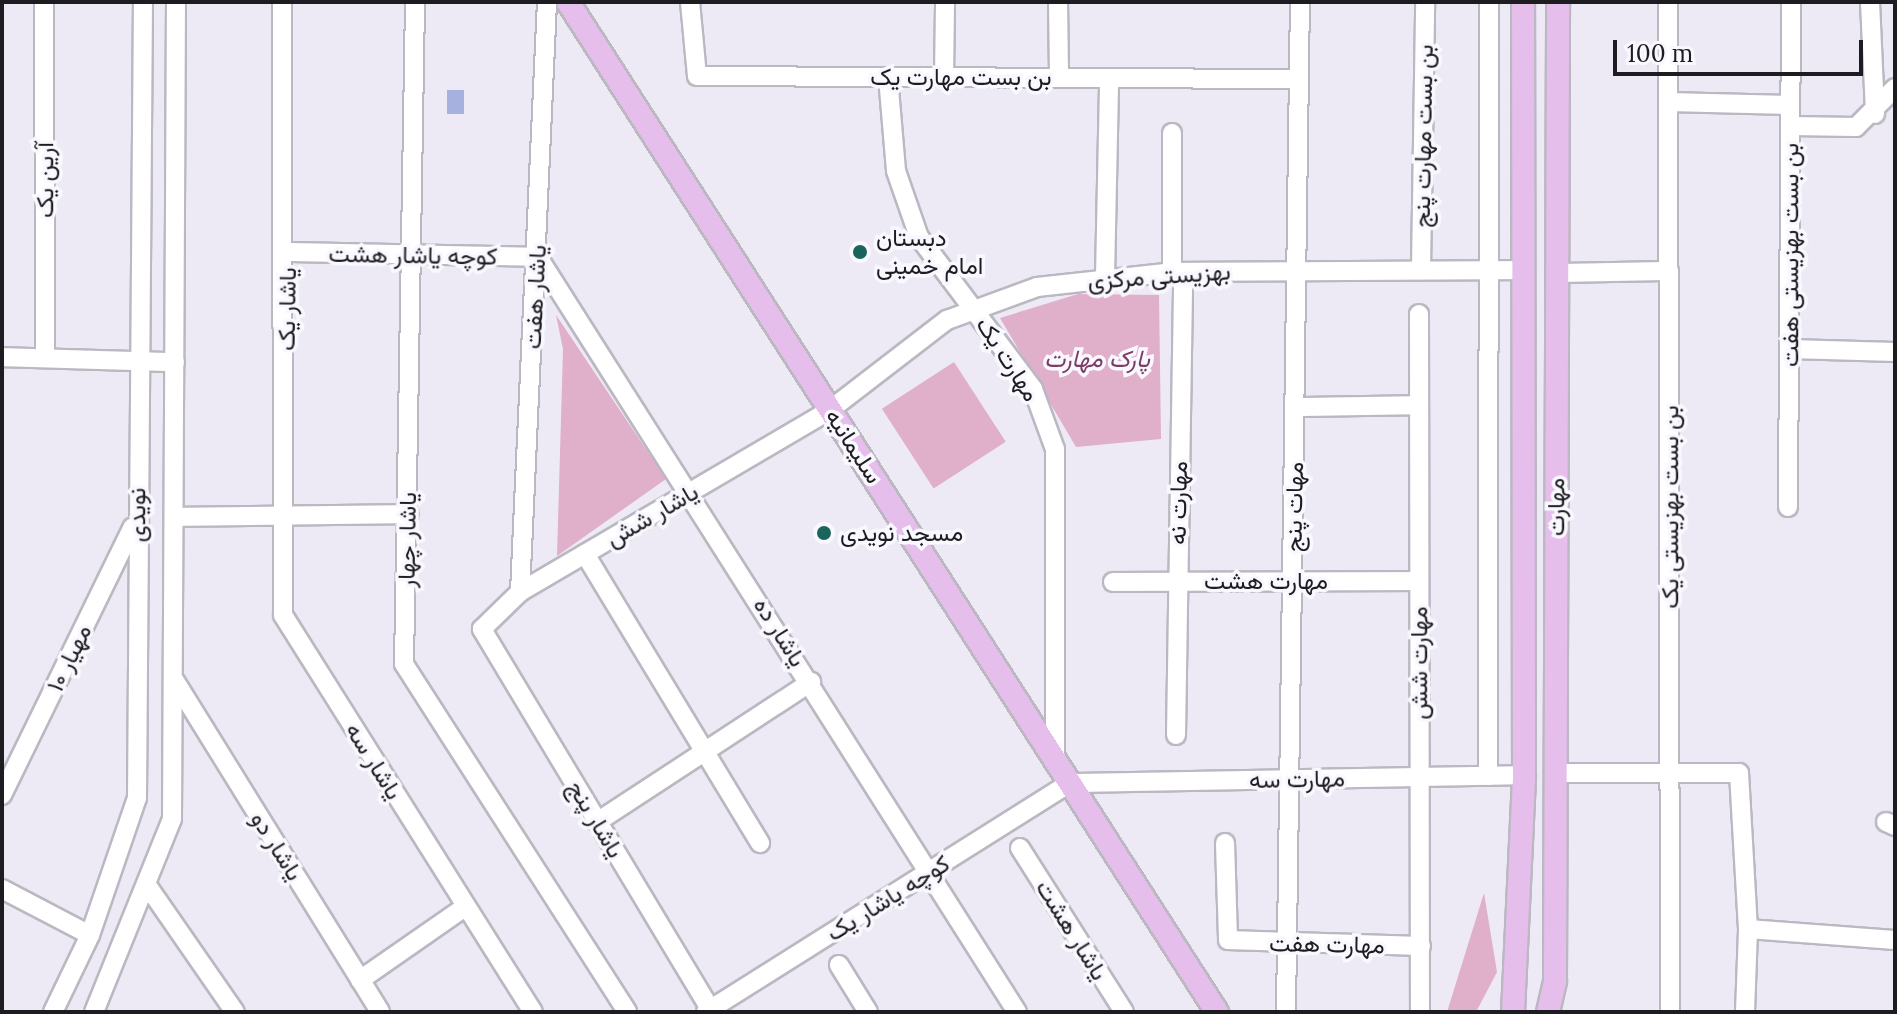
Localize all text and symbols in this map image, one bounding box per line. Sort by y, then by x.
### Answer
scale bar [1617,24,1867,74]
text: 100 m [1627,38,1693,69]
street label: بن بست مهارت پنج [1407,44,1439,228]
street label: بن بست مهارت یک [870,63,1052,91]
street label: آرین یک [31,142,59,218]
street label: بن بست بهزیستی هفت [1776,143,1804,367]
place label: دبستان امام خمینی [876,224,983,280]
street label: کوچه یاشار هشت [328,239,498,271]
marker: دبستان امام خمینی [851,243,869,261]
street label: یاشار هفت [518,244,552,350]
street label: بهزیستی مرکزی [1087,257,1231,295]
street label: یاشار یک [272,267,302,351]
street label: مهارت یک [970,311,1046,407]
park label: پارک مهارت [1044,345,1150,373]
street label: سلیمانیه [819,403,889,489]
street label: بن بست بهزیستی یک [1656,405,1684,609]
street label: مهارت نه [1163,461,1193,545]
street label: مهات پنج [1279,462,1309,552]
street label: یاشار شش [601,477,703,553]
street label: مهارت [1542,478,1570,536]
street label: نویدی [123,488,151,542]
street label: یاشار چهار [392,492,422,588]
place label: مسجد نویدی [840,519,963,547]
marker: مسجد نویدی [815,524,833,542]
street label: مهارت هشت [1204,567,1328,595]
street label: یاشار ده [748,592,812,672]
street label: مهارت شش [1405,606,1433,720]
street label: مهیار ۱۰ [40,620,98,696]
street label: یاشار سه [339,717,409,805]
street label: مهارت سه [1249,764,1345,794]
street label: یاشار پنج [562,775,630,863]
street label: یاشار دو [245,806,309,886]
street label: کوچه یاشار یک [821,849,955,947]
street label: یاشار هشت [1030,875,1114,985]
street label: مهارت هفت [1269,929,1385,959]

